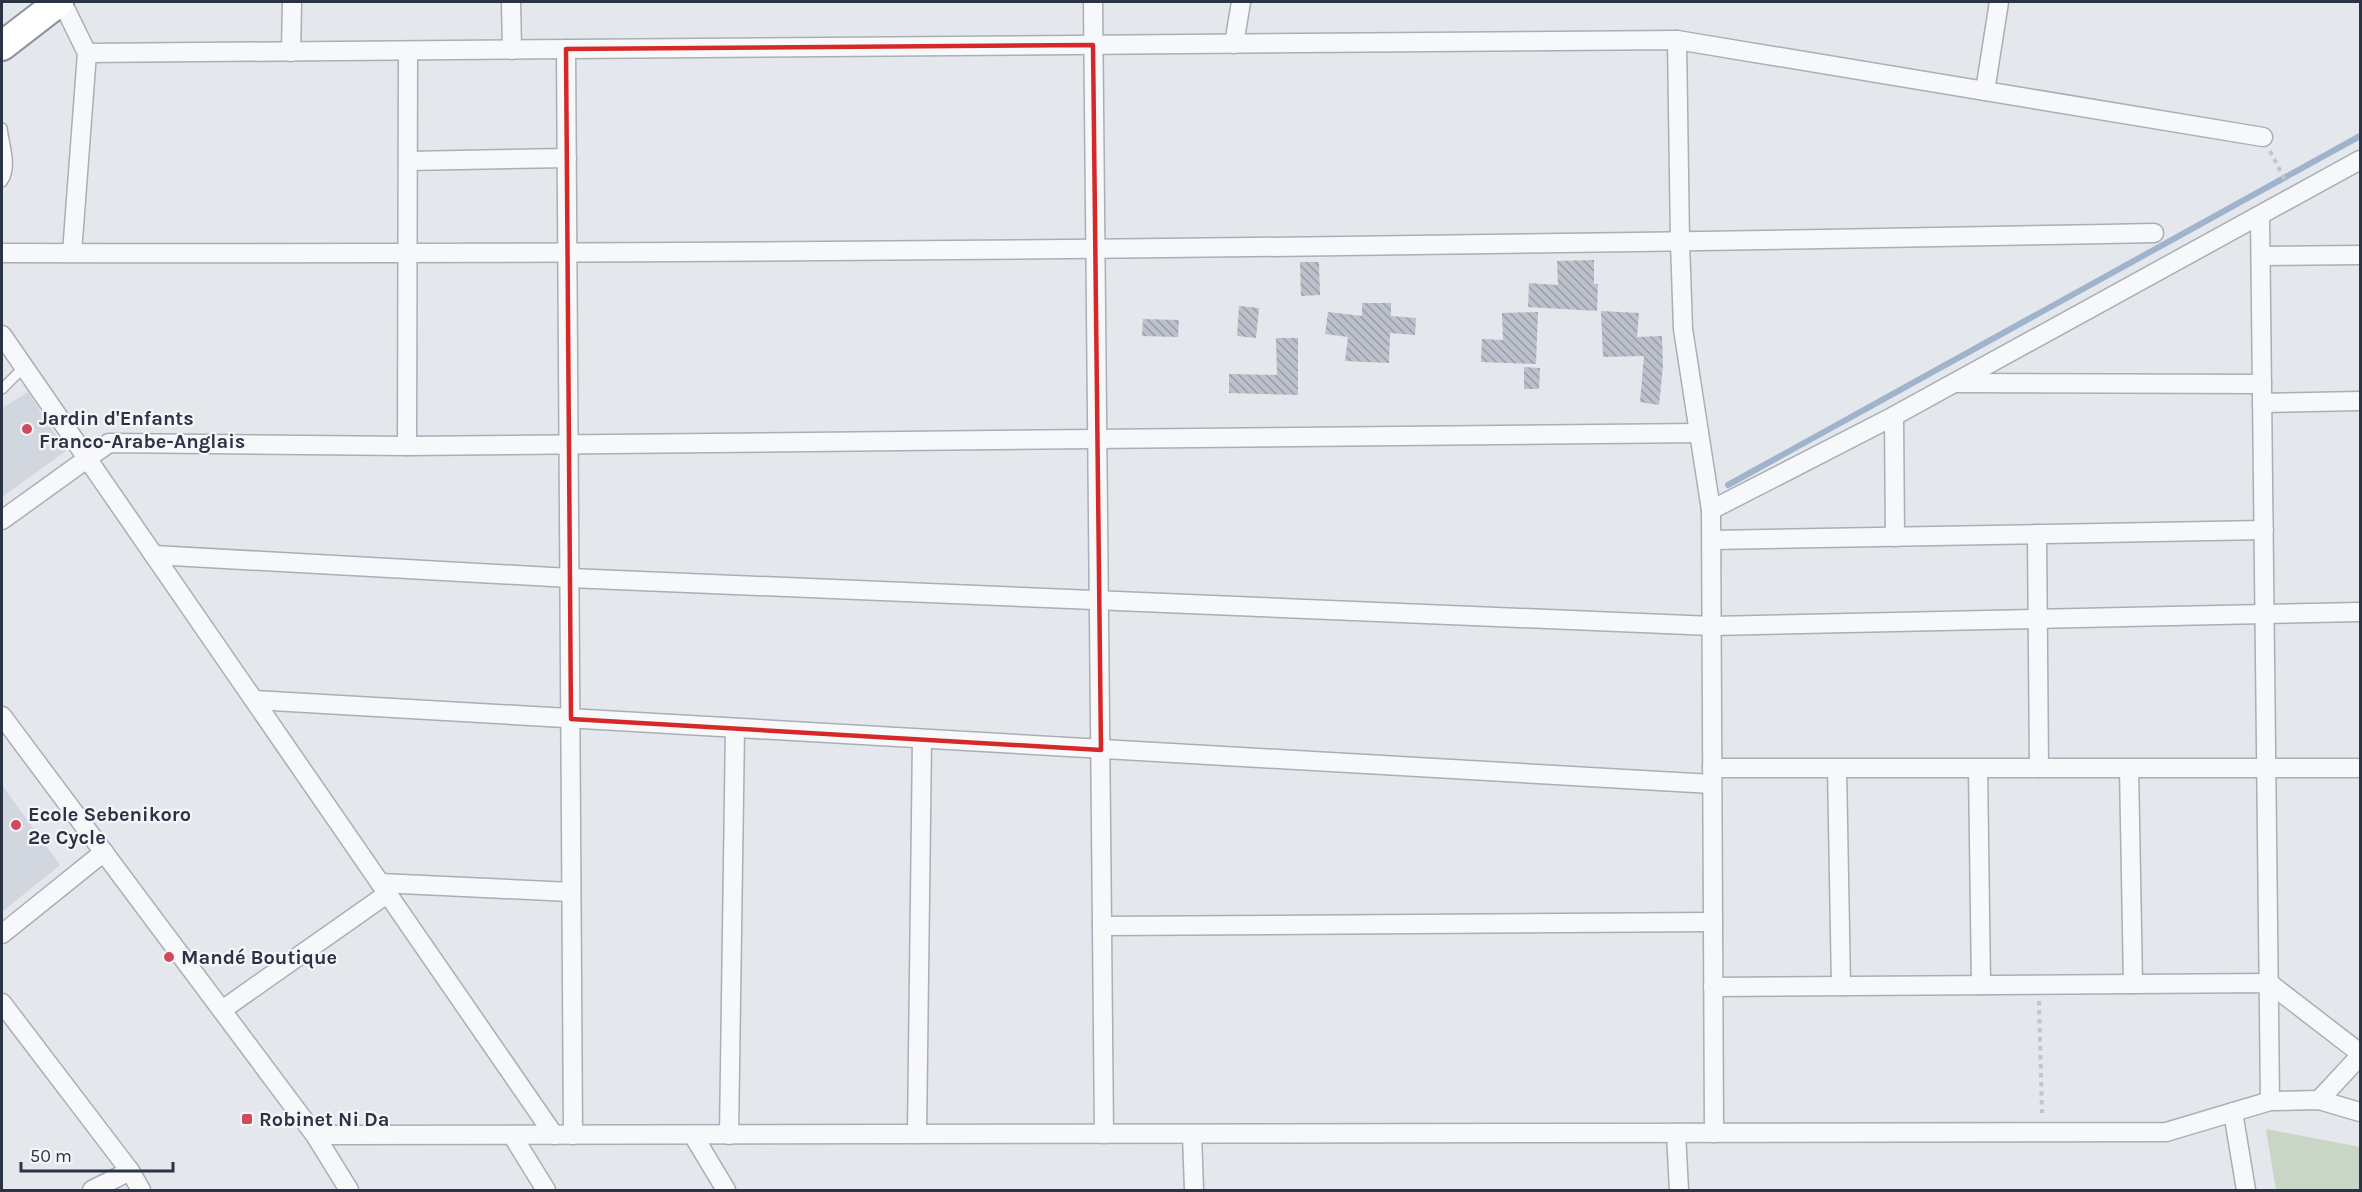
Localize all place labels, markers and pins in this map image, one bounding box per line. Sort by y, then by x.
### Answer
place label: Jardin d'Enfants Franco-Arabe-Anglais [39,407,245,453]
marker: Jardin d'Enfants Franco-Arabe-Anglais [20,422,34,436]
place label: Ecole Sebenikoro 2e Cycle [28,803,191,849]
marker: Ecole Sebenikoro 2e Cycle [9,818,23,832]
place label: Mandé Boutique [181,946,337,969]
marker: Mandé Boutique [162,950,176,964]
place label: Robinet Ni Da [259,1108,389,1131]
marker: Robinet Ni Da [240,1112,254,1126]

